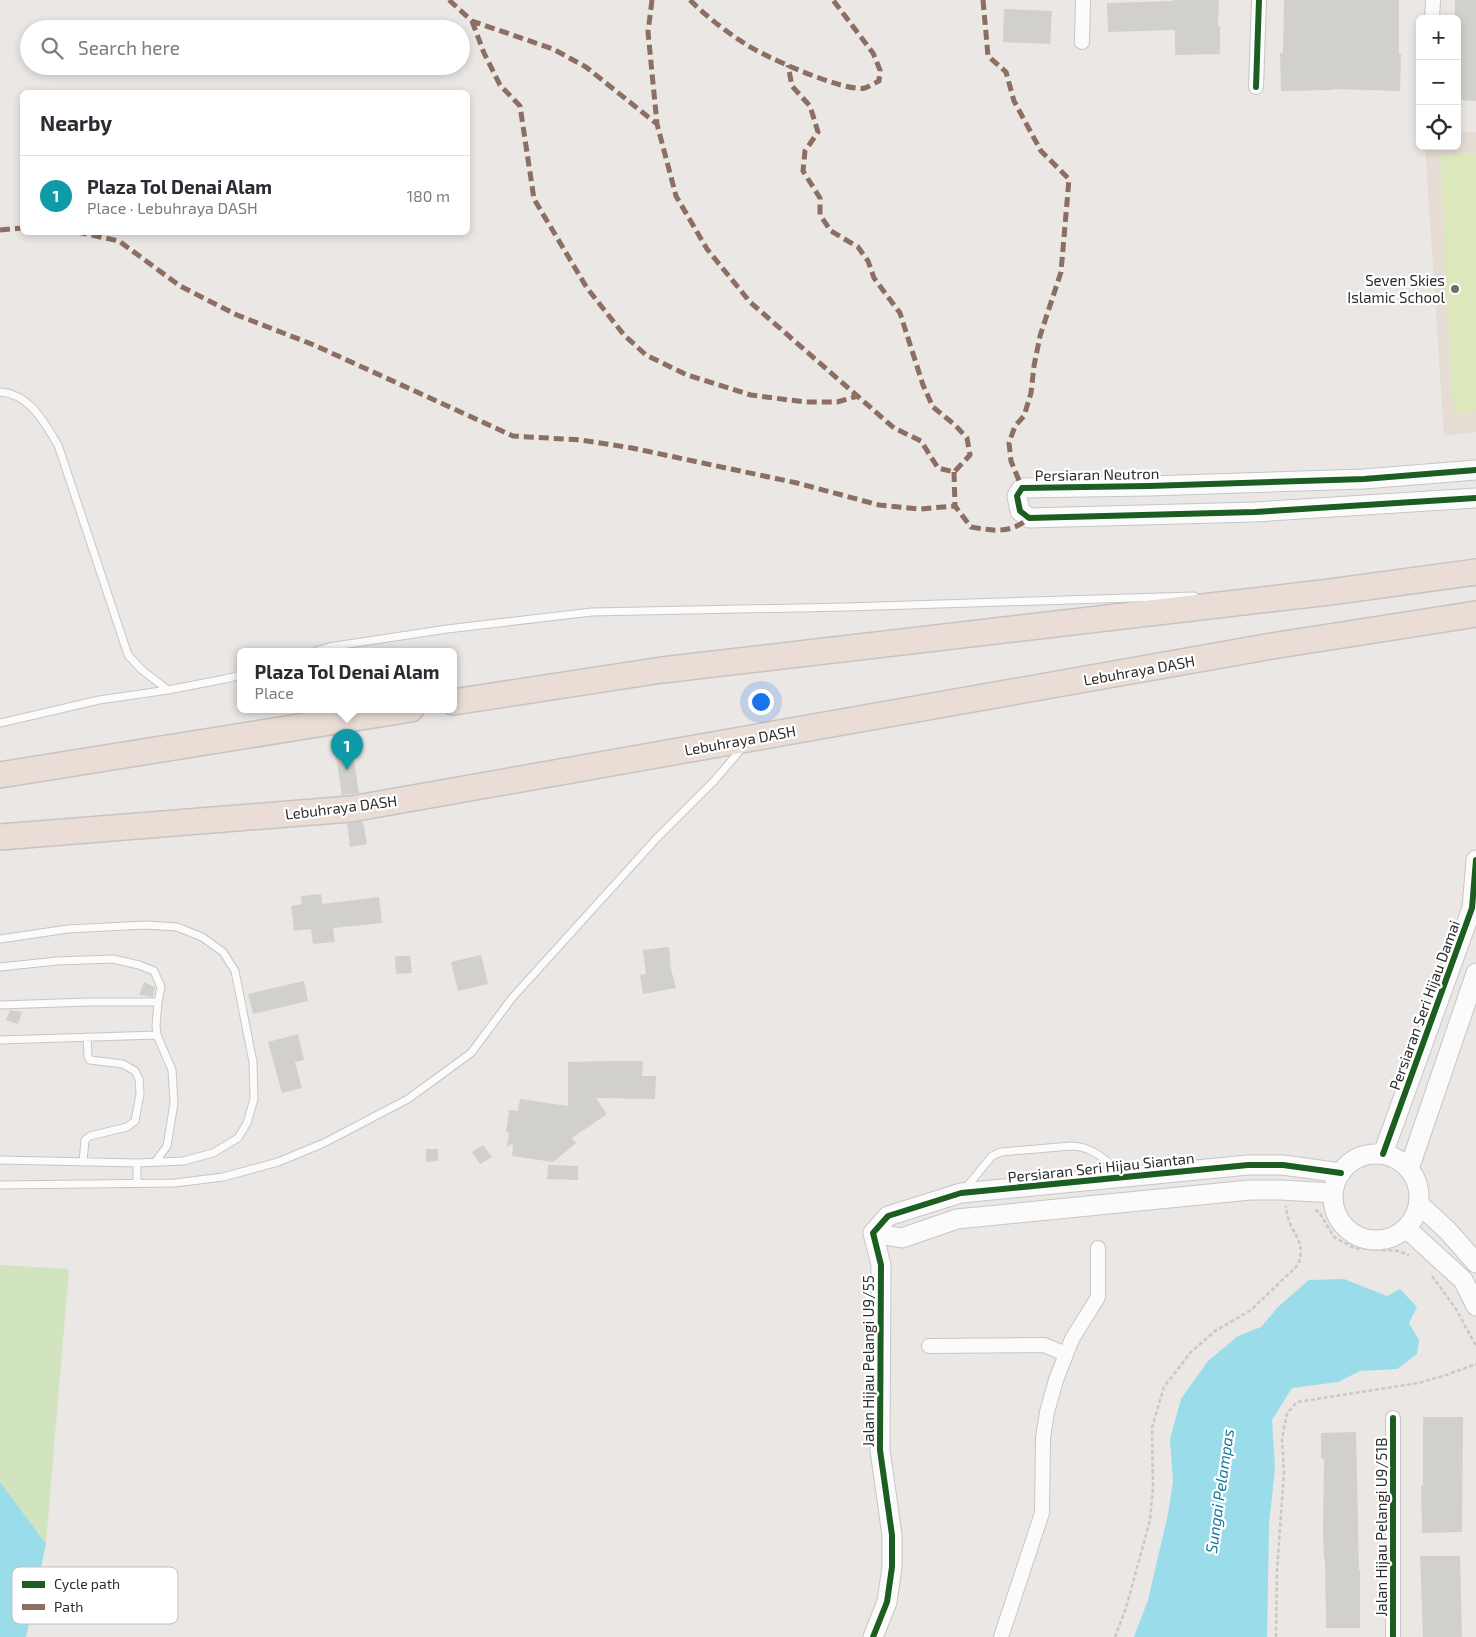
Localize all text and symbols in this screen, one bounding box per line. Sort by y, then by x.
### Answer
map controls [1416,15,1461,150]
button: + [1416,15,1461,60]
search box [20,20,470,75]
icon: search [38,34,66,62]
text: Search here [78,36,180,59]
button: − [1416,60,1461,105]
button: locate [1416,105,1461,150]
text: Nearby [40,110,112,135]
text: Plaza Tol Denai Alam [87,175,272,198]
text: 1 [53,186,59,205]
text: 180 m [407,186,450,205]
text: Place · Lebuhraya DASH [87,198,258,217]
place label: Seven Skies Islamic School [1347,271,1446,306]
marker: Seven Skies Islamic School [1449,283,1461,295]
street label: Persiaran Neutron [1035,464,1159,484]
popup [237,648,457,713]
street label: Lebuhraya DASH [1082,651,1196,689]
text: Plaza Tol Denai Alam [254,660,440,683]
text: Place [254,683,294,702]
your location [748,689,774,715]
street label: Lebuhraya DASH [683,721,797,759]
pin: 1 [331,729,363,770]
street label: Lebuhraya DASH [284,791,398,823]
street label: Persiaran Seri Hijau Damai [1385,918,1464,1093]
street label: Persiaran Seri Hijau Siantan [1007,1148,1195,1187]
street label: Jalan Hijau Pelangi U9/55 [859,1275,878,1447]
water label: Sungai Pelampas [1201,1428,1237,1554]
street label: Jalan Hijau Pelangi U9/51B [1372,1438,1391,1617]
legend [12,1567,178,1624]
text: Cycle path [54,1575,120,1592]
text: Path [54,1598,83,1615]

